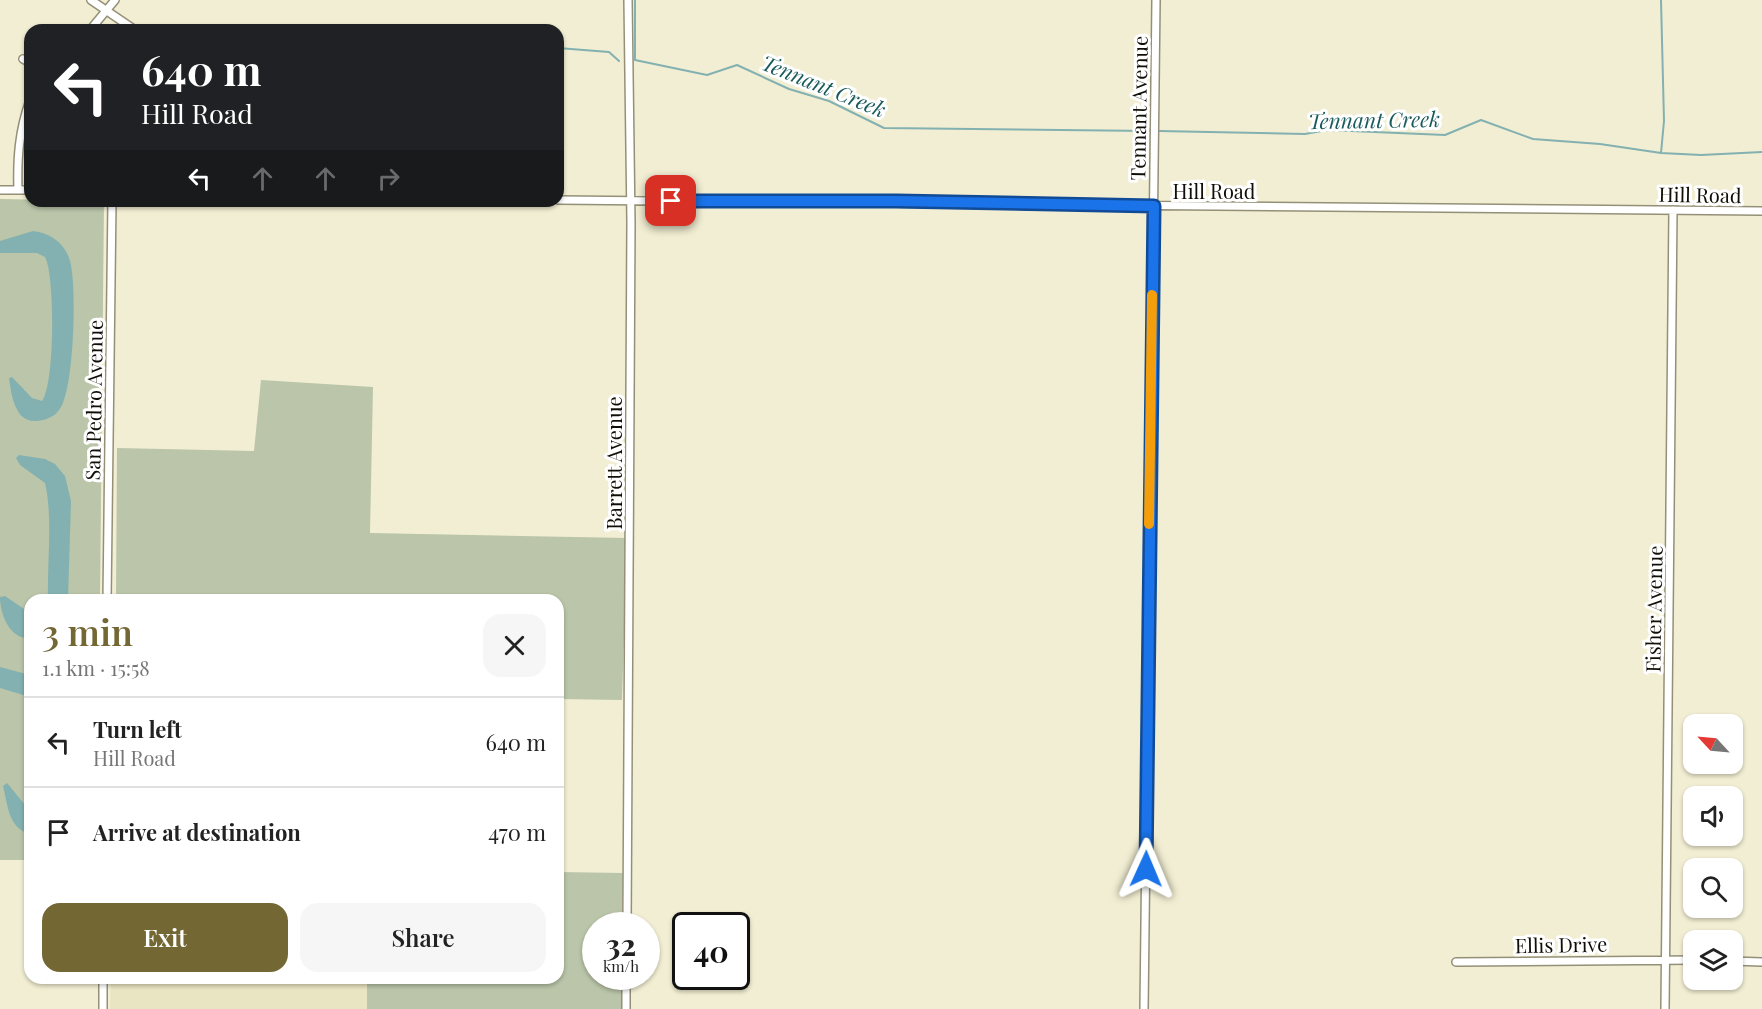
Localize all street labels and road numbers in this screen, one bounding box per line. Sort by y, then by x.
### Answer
street label: Tennant Avenue [1123,36,1153,180]
street label: Hill Road [1173,177,1256,204]
street label: Hill Road [1658,180,1742,208]
street label: San Pedro Avenue [78,319,108,481]
street label: Barrett Avenue [600,396,627,530]
street label: Fisher Avenue [1638,545,1668,673]
street label: Ellis Drive [1515,930,1607,958]

